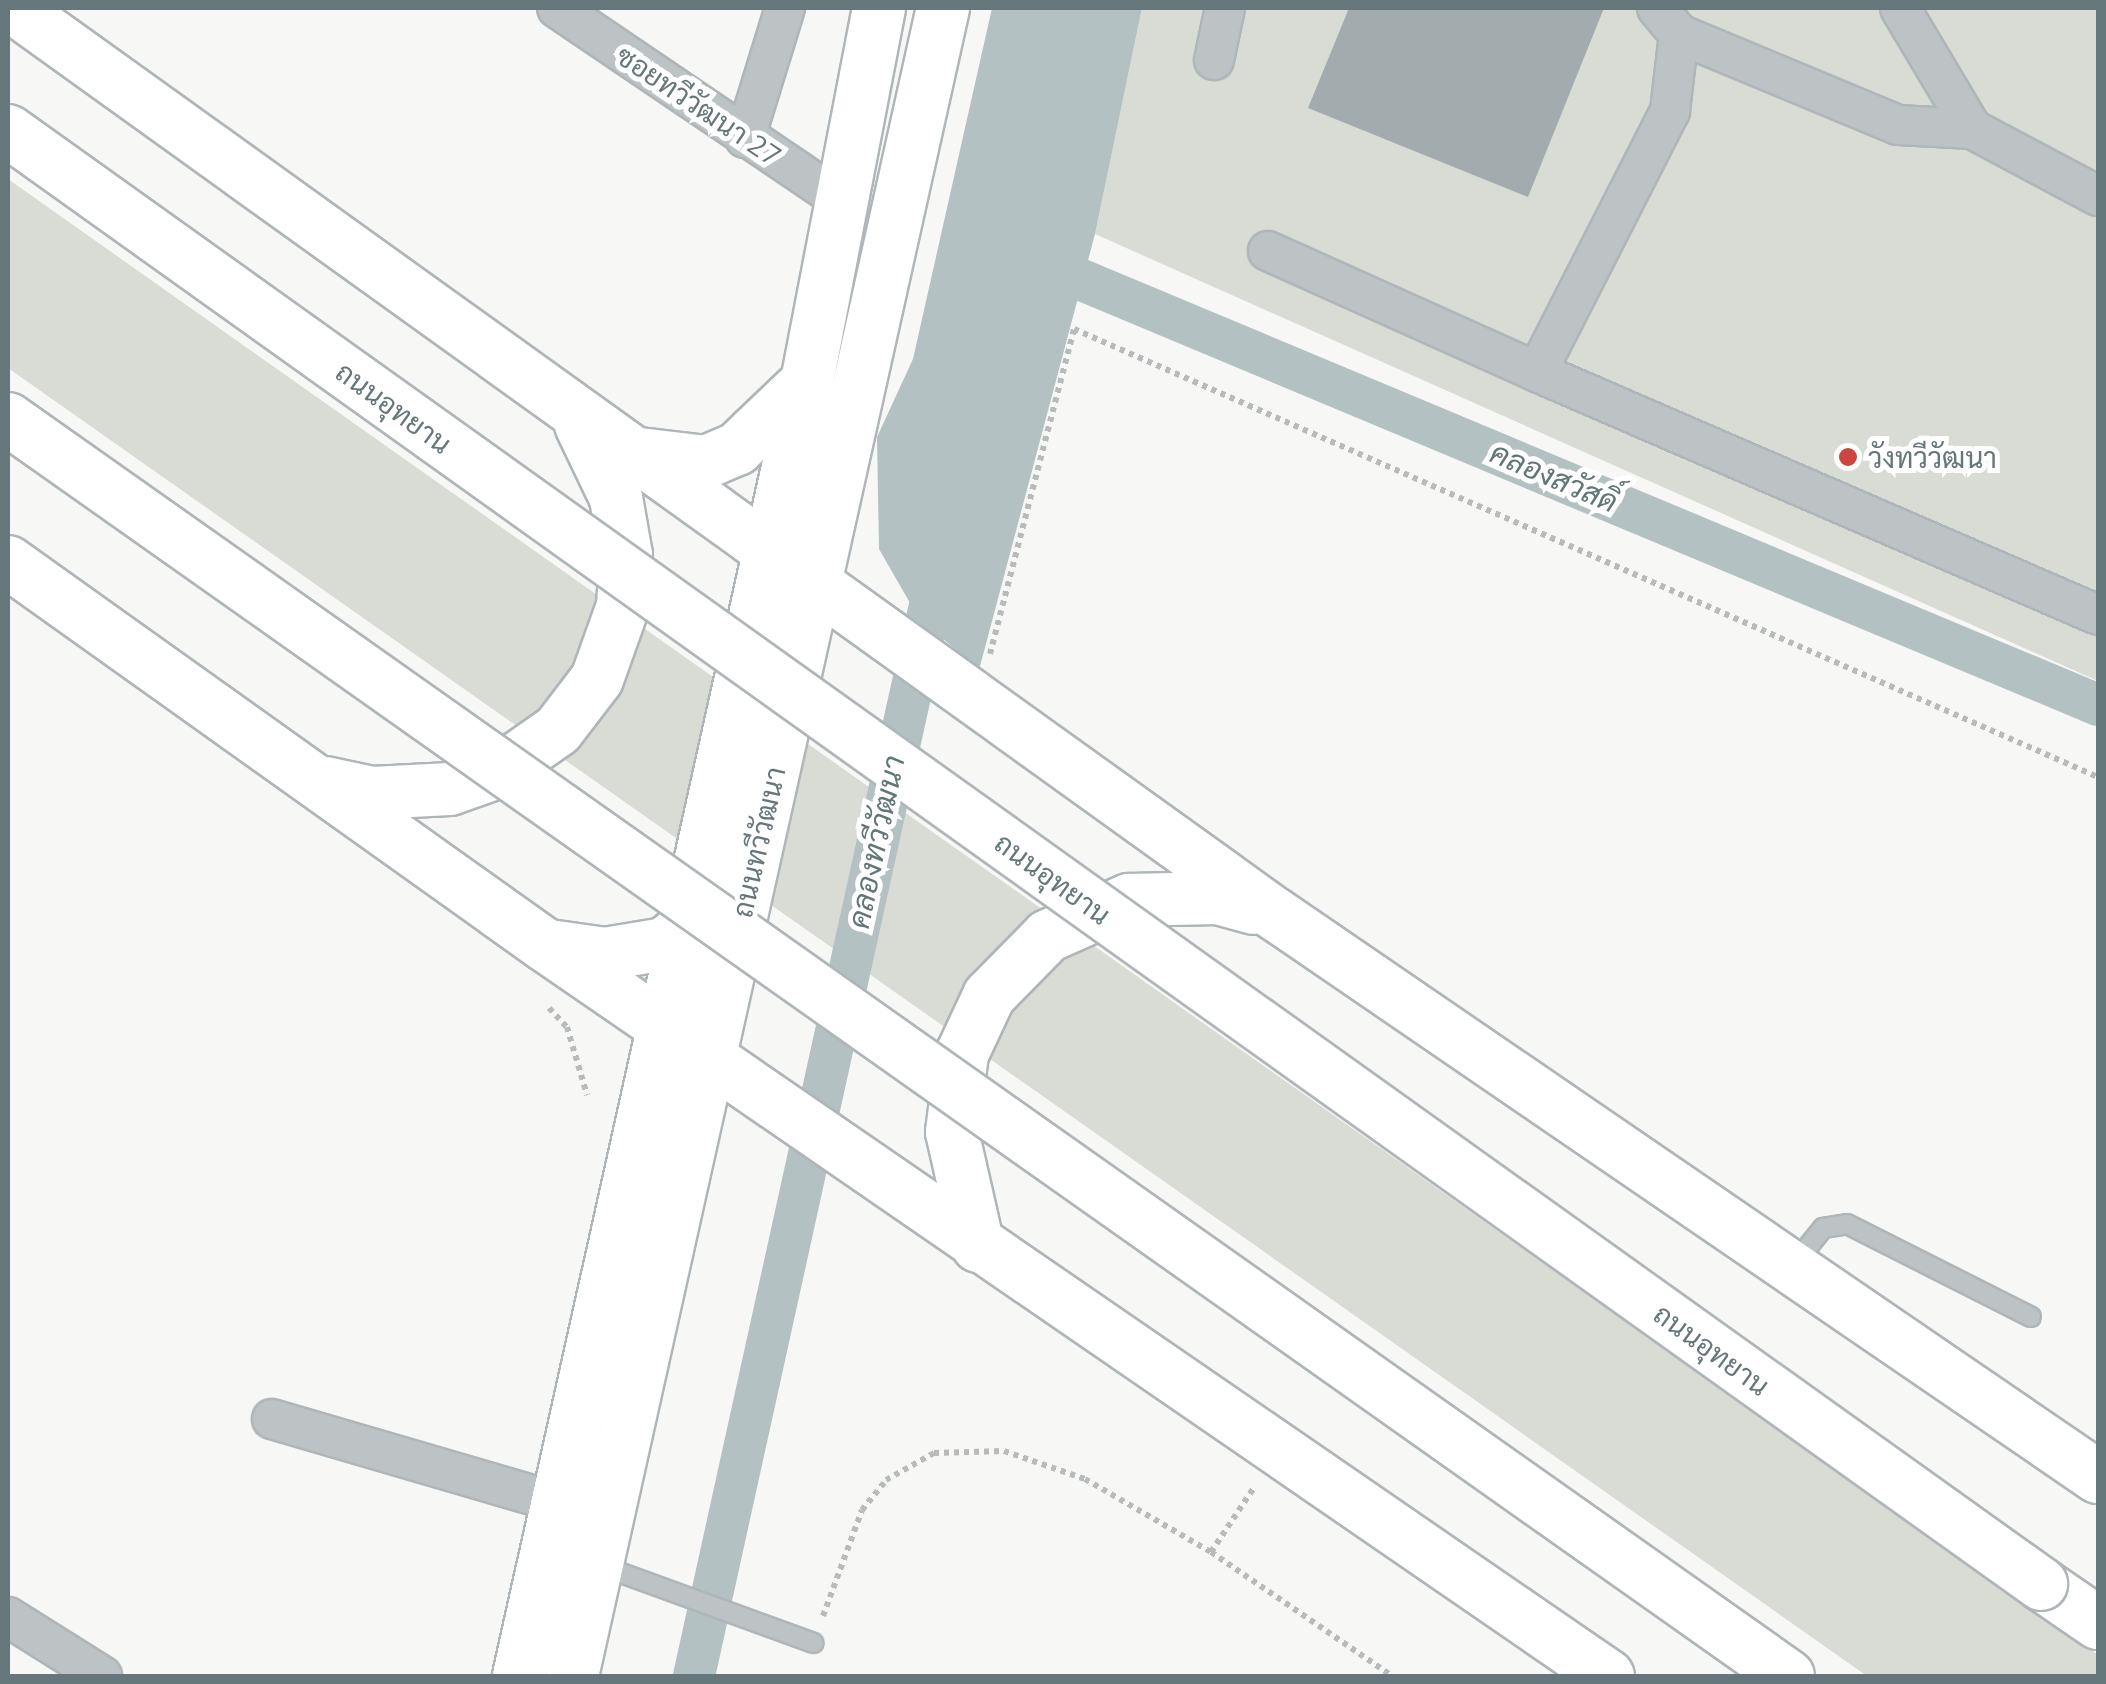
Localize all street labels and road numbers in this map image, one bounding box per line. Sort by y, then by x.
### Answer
street label: ซอยทวีวัฒนา 27 [611,38,787,172]
street label: ถนนอุทยาน [330,354,458,460]
street label: ถนนทวีวัฒนา [724,763,792,921]
street label: ถนนอุทยาน [989,825,1117,931]
street label: ถนนอุทยาน [1648,1296,1776,1402]

